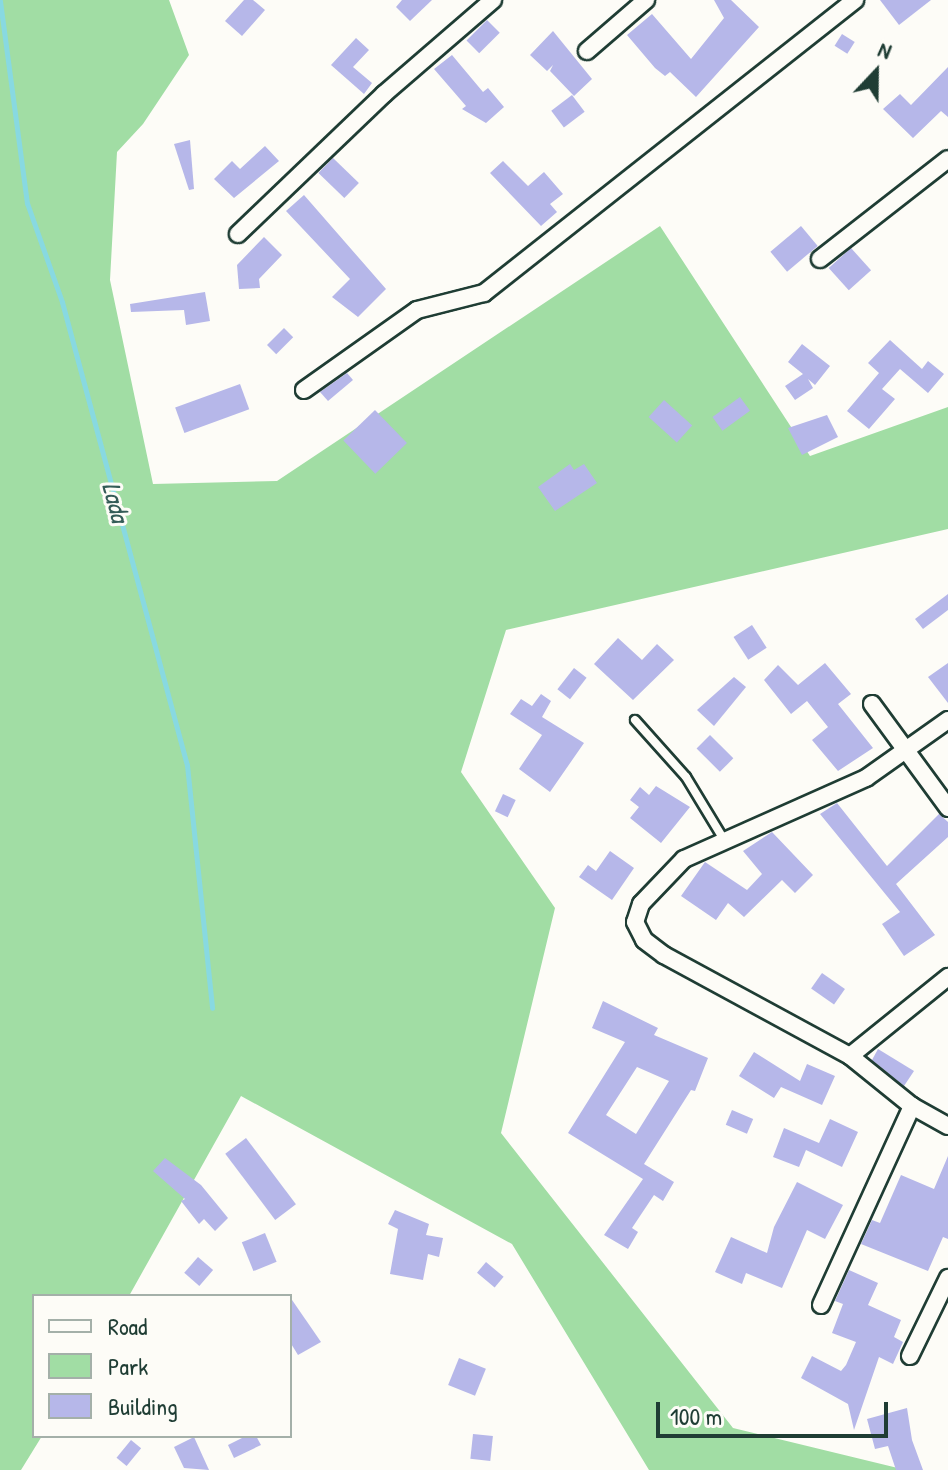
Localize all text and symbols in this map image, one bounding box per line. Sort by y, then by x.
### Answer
north arrow [836,32,916,112]
text: N [874,34,896,66]
water label: Lada [96,479,136,525]
legend [32,1294,292,1438]
text: Road [108,1310,147,1342]
text: Park [108,1350,148,1382]
scale bar [660,1386,892,1436]
text: Building [108,1390,178,1422]
text: 100 m [670,1400,722,1432]

